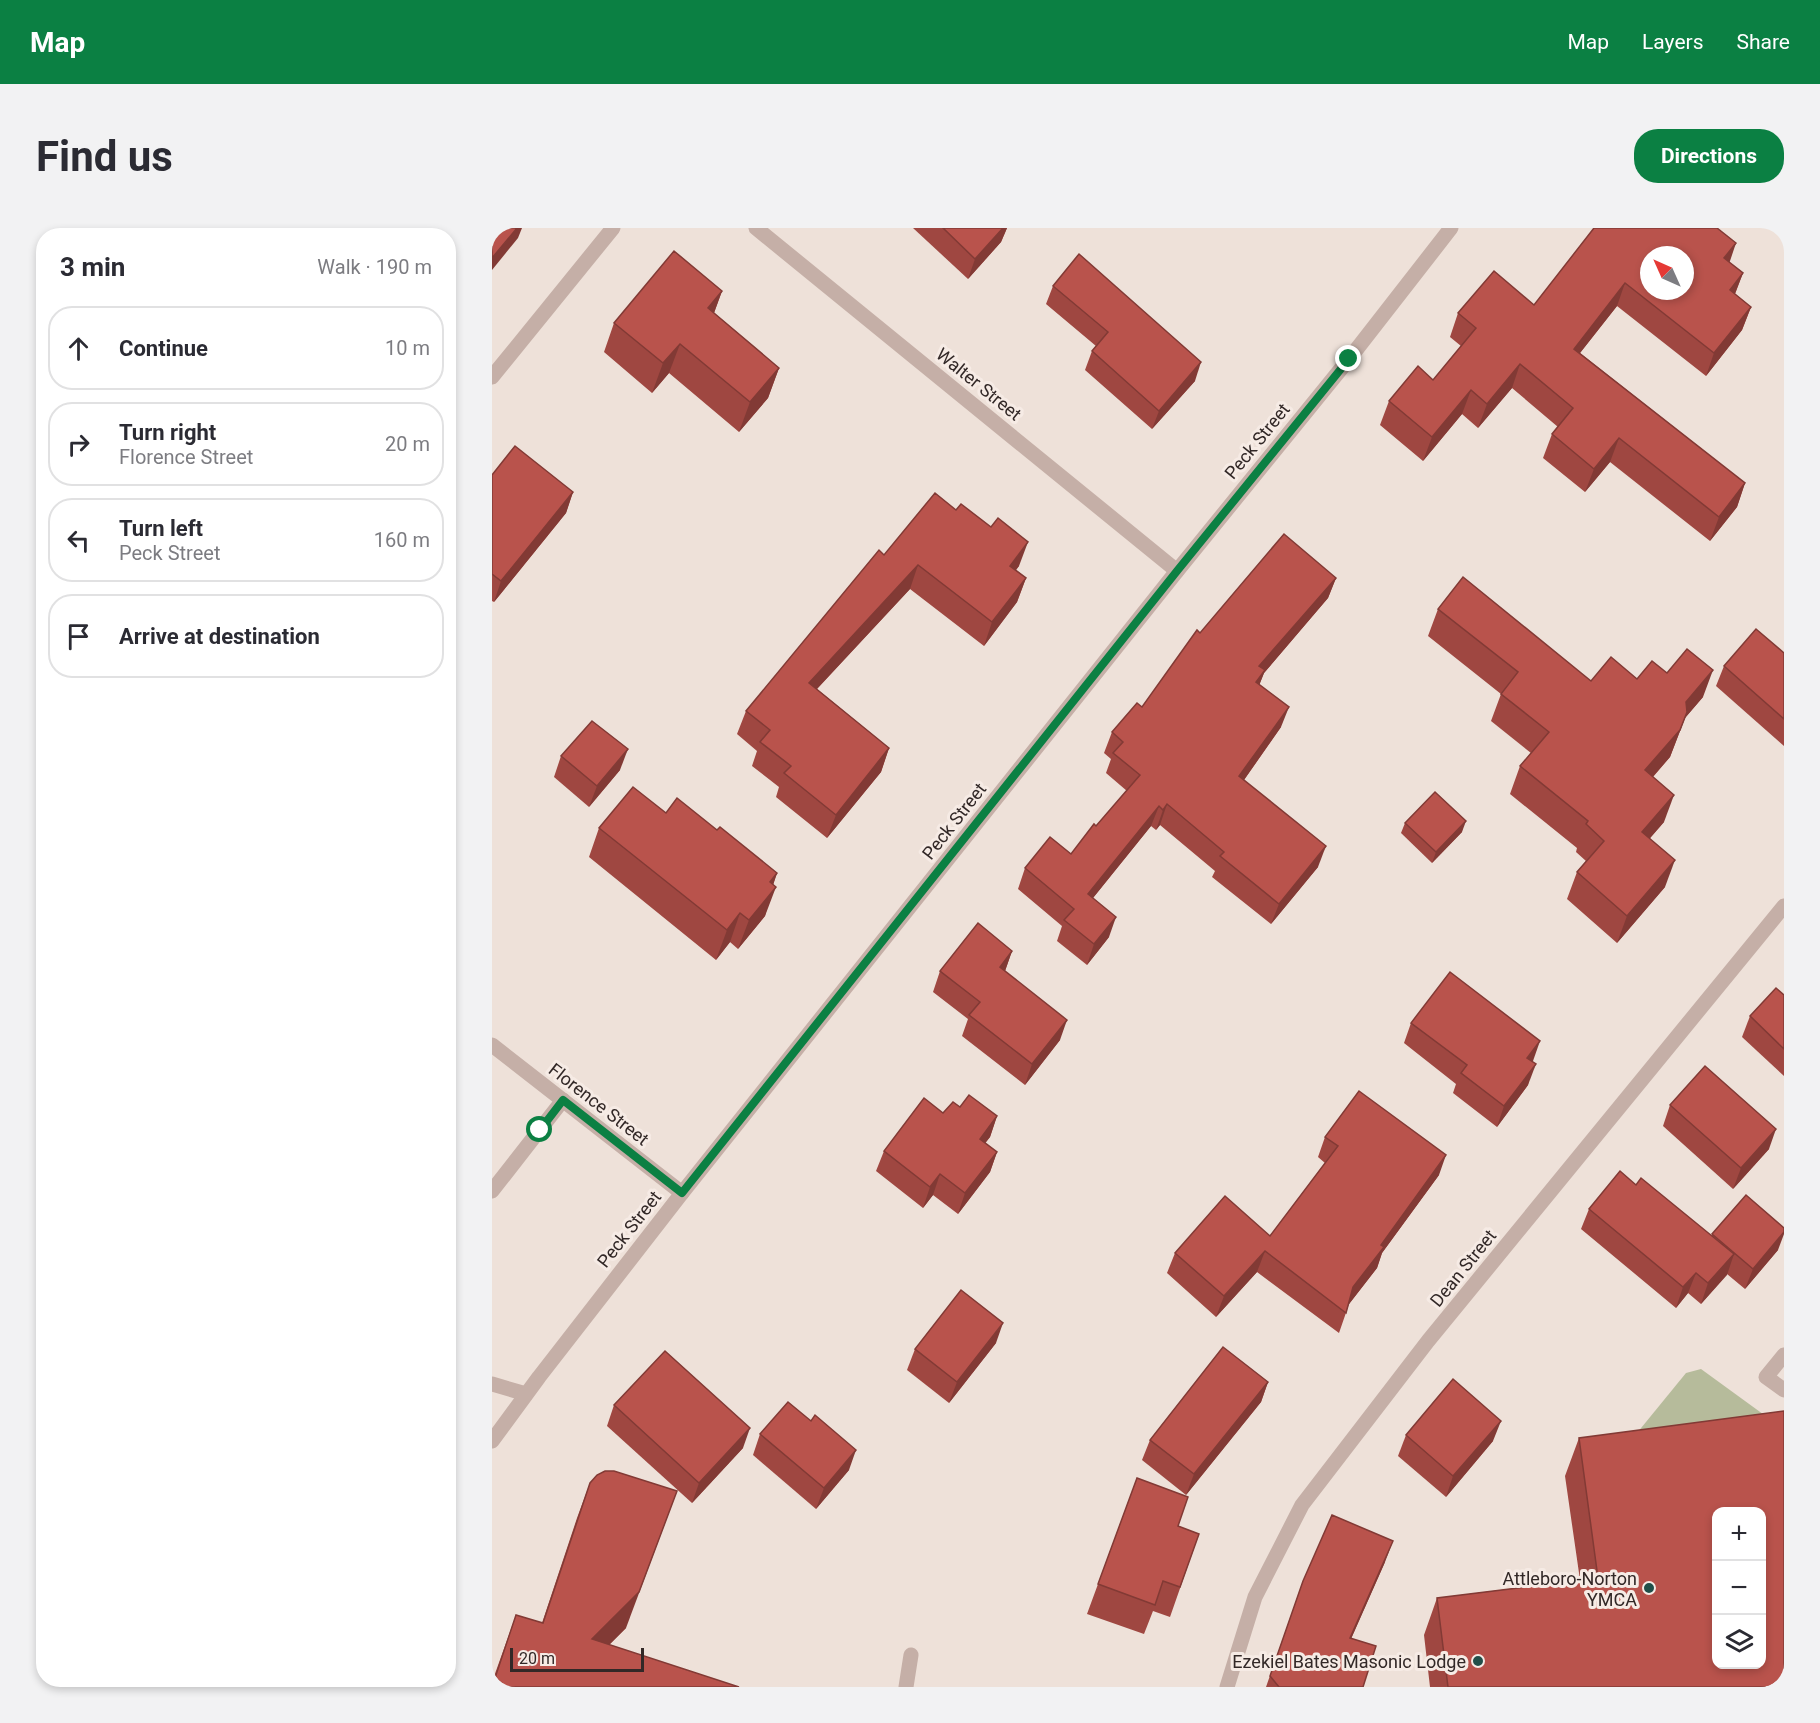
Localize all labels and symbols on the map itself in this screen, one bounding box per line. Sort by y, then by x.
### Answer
north arrow [1640,246,1694,300]
street label: Walter Street [932,343,1026,425]
route end [1335,345,1361,371]
street label: Peck Street [1220,399,1294,483]
street label: Peck Street [918,778,990,863]
street label: Florence Street [545,1058,653,1150]
route start [526,1116,552,1142]
street label: Peck Street [593,1186,665,1271]
street label: Dean Street [1426,1225,1501,1311]
place label: Attleboro-Norton YMCA [1503,1568,1637,1610]
marker: Attleboro-Norton YMCA [1642,1581,1656,1595]
scale bar [510,1645,644,1672]
place label: Ezekiel Bates Masonic Lodge [1232,1651,1466,1672]
marker: Ezekiel Bates Masonic Lodge [1471,1654,1485,1668]

